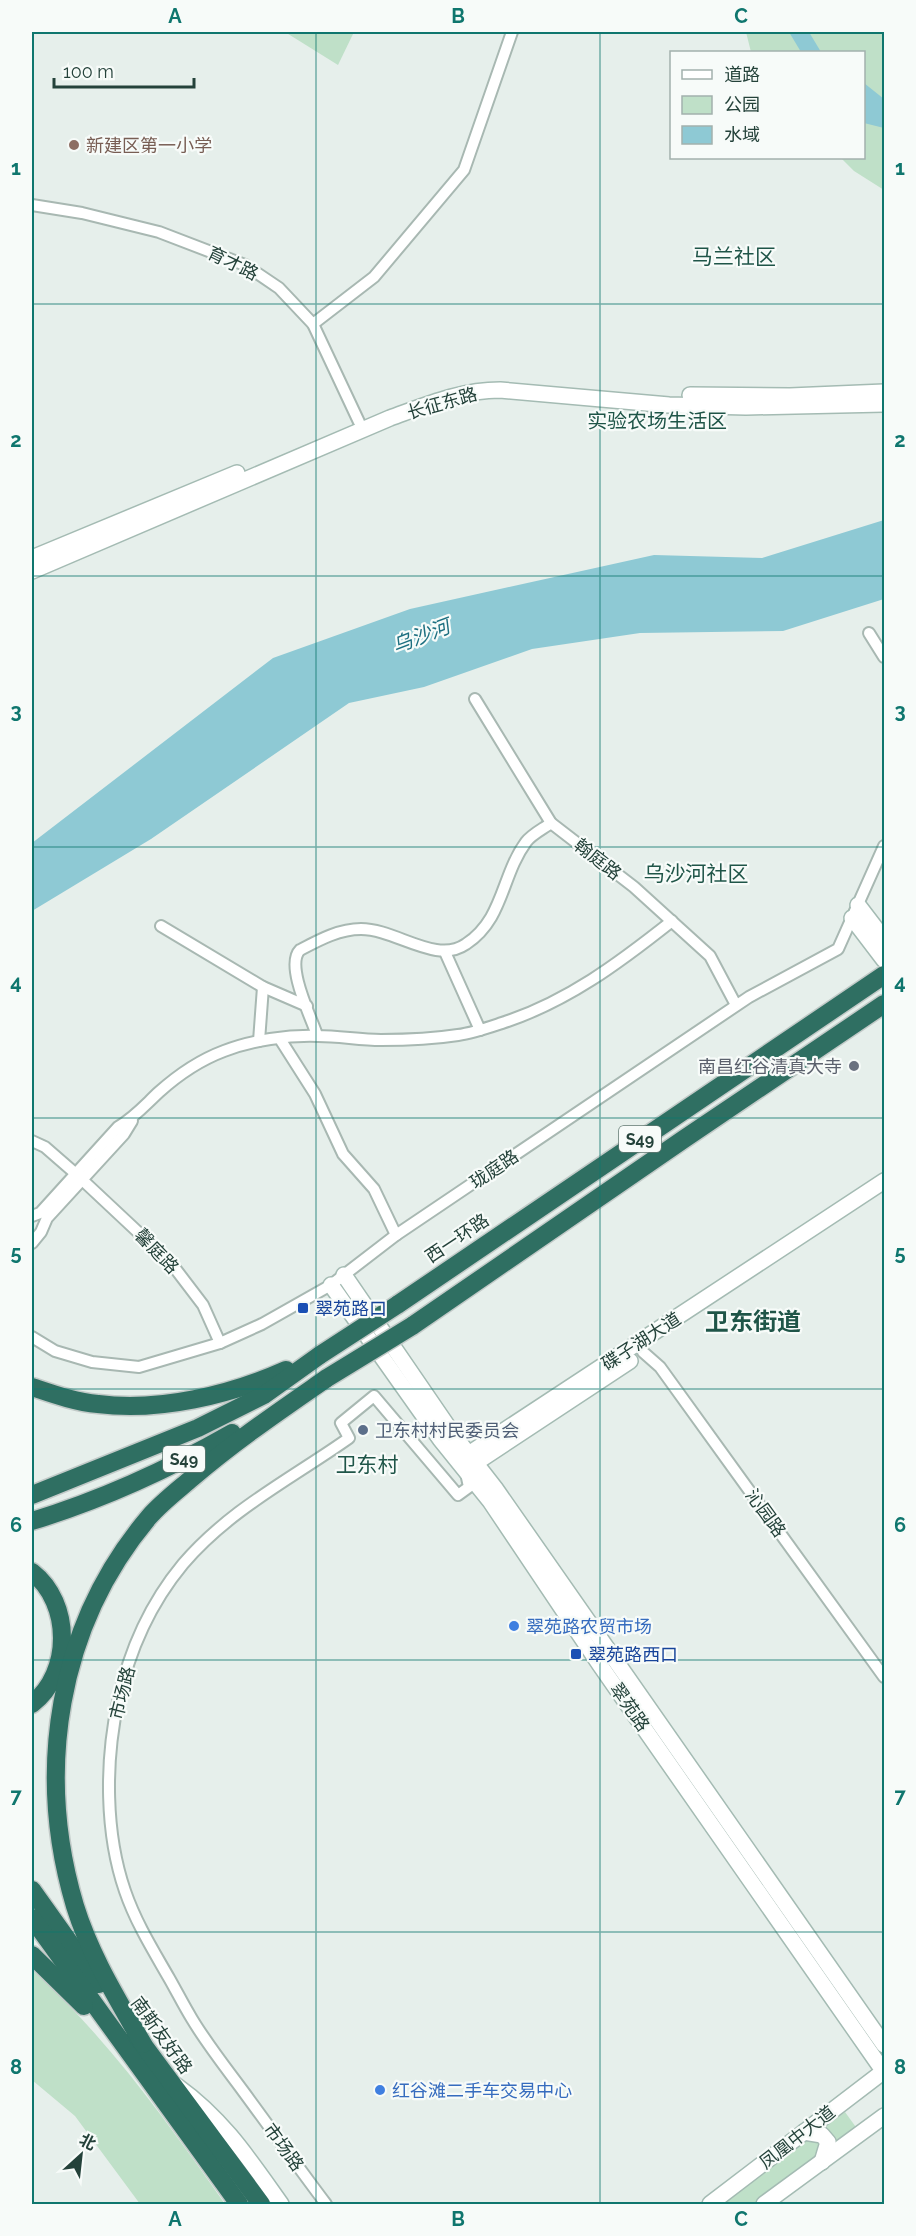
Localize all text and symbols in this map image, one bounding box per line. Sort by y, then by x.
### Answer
text: A [168,4,182,28]
text: B [451,4,465,28]
text: C [734,4,748,28]
scale bar [54,51,194,89]
legend [670,51,865,159]
text: 100 m [63,61,114,82]
text: 道路 [724,64,760,85]
text: 公园 [724,94,760,115]
text: 水域 [724,124,760,145]
place label: 新建区第一小学 [86,135,212,156]
marker: 新建区第一小学 [67,138,81,152]
text: 1 [11,156,21,180]
text: 1 [895,156,905,180]
street label: 育才路 [204,242,262,284]
district label: 马兰社区 [692,244,776,269]
street label: 长征东路 [405,383,479,423]
district label: 实验农场生活区 [587,409,727,433]
text: 2 [10,428,22,452]
text: 2 [894,428,906,452]
water label: 乌沙河 [389,613,457,658]
text: 3 [10,699,22,723]
text: 3 [894,699,906,723]
street label: 翰庭路 [570,834,626,884]
district label: 乌沙河社区 [644,861,749,886]
text: 4 [10,970,22,994]
text: 4 [894,970,906,994]
place label: 南昌红谷清真大寺 [698,1056,842,1077]
marker: 南昌红谷清真大寺 [847,1059,861,1073]
road number: S49 [619,1126,661,1152]
street label: 珑庭路 [466,1145,522,1193]
street label: 西一环路 [421,1209,493,1267]
street label: 馨庭路 [131,1224,183,1278]
text: 5 [10,1241,22,1265]
text: 5 [894,1241,906,1265]
place label: 翠苑路口 [315,1298,387,1319]
marker: 翠苑路口 [296,1301,310,1315]
district label: 卫东街道 [705,1307,801,1336]
street label: 碟子湖大道 [598,1308,684,1374]
place label: 卫东村村民委员会 [375,1420,519,1441]
marker: 卫东村村民委员会 [356,1423,370,1437]
road number: S49 [163,1446,205,1472]
district label: 卫东村 [336,1452,399,1477]
street label: 沁园路 [742,1485,790,1541]
text: 6 [10,1513,22,1537]
text: 6 [894,1513,906,1537]
place label: 翠苑路农贸市场 [526,1616,652,1637]
marker: 翠苑路农贸市场 [507,1619,521,1633]
place label: 翠苑路西口 [588,1644,678,1665]
marker: 翠苑路西口 [569,1647,583,1661]
street label: 市场路 [105,1664,139,1722]
street label: 翠苑路 [606,1679,654,1735]
text: 7 [10,1784,22,1808]
text: 7 [894,1784,906,1808]
street label: 南斯友好路 [127,1992,197,2078]
text: 8 [10,2055,22,2079]
text: 8 [894,2055,906,2079]
place label: 红谷滩二手车交易中心 [392,2080,572,2101]
marker: 红谷滩二手车交易中心 [373,2083,387,2097]
street label: 凤凰中大道 [755,2101,839,2173]
street label: 市场路 [260,2119,308,2175]
north arrow [51,2125,111,2185]
text: 北 [76,2130,99,2154]
text: A [168,2207,182,2231]
text: B [451,2207,465,2231]
text: C [734,2207,748,2231]

